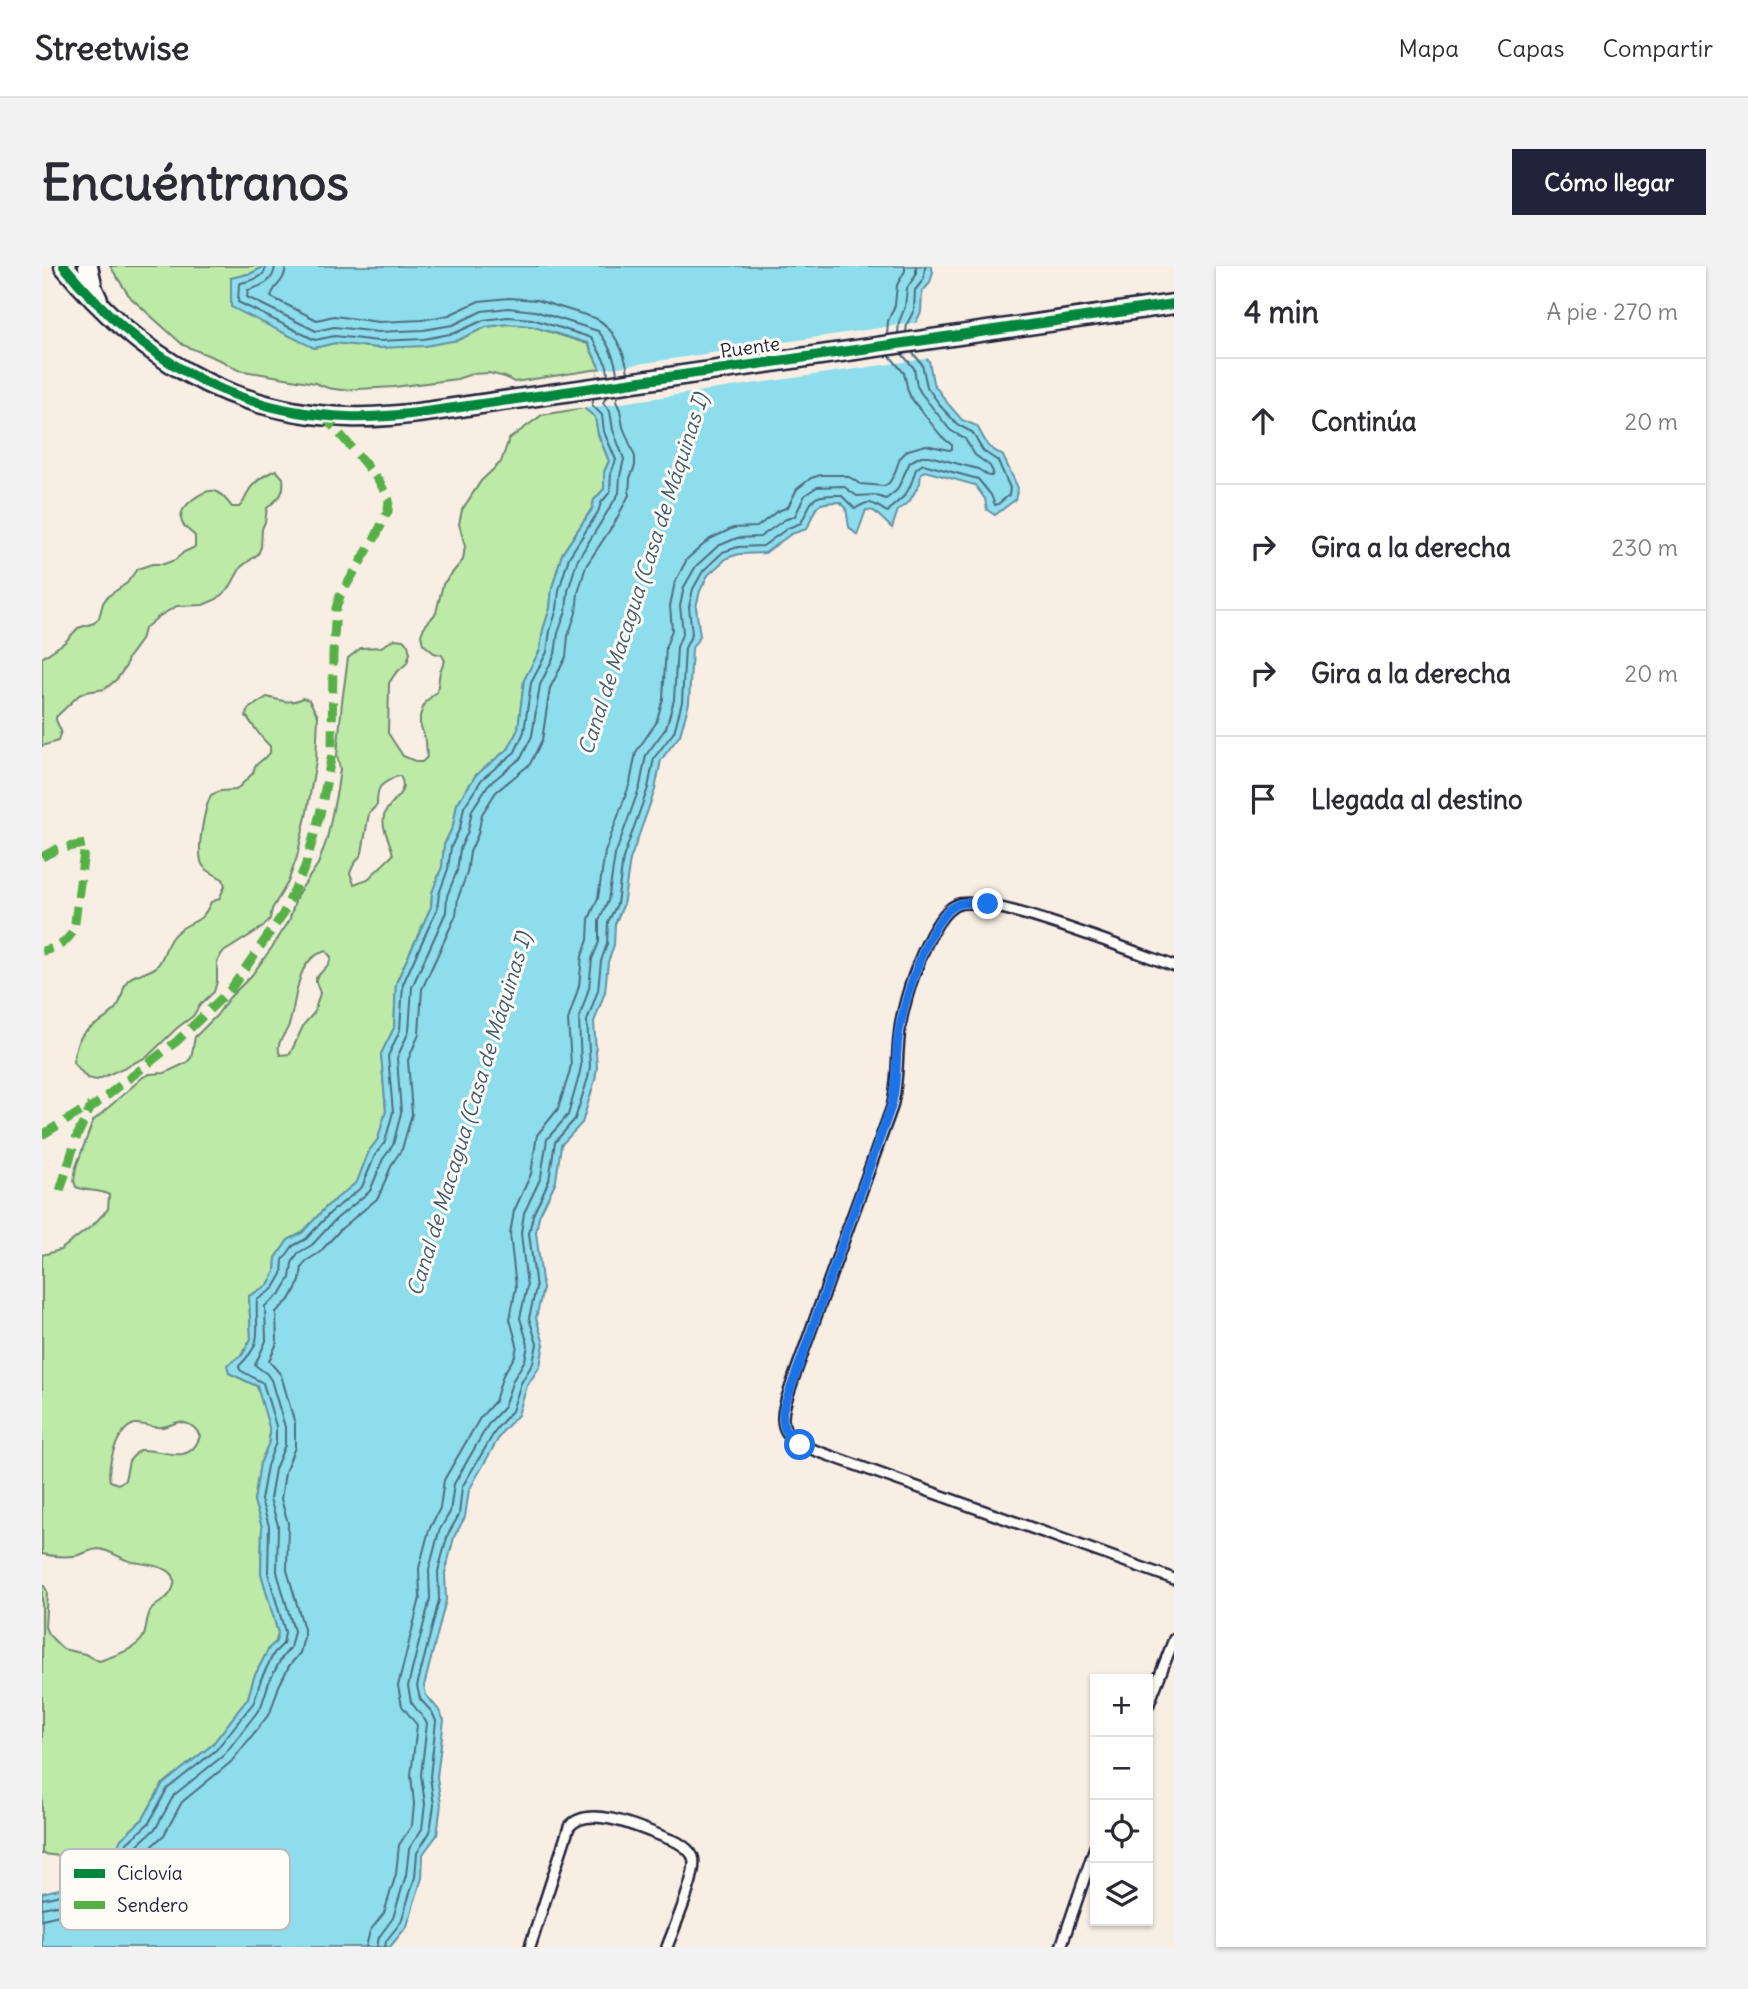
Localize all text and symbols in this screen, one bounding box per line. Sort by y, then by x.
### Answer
text: Streetwise [35,27,189,69]
text: Mapa [1398,33,1459,63]
text: Capas [1497,33,1564,63]
text: Compartir [1602,33,1713,63]
button: Cómo llegar [1512,149,1706,215]
text: Encuéntranos [42,152,349,213]
text: 4 min [1244,293,1319,331]
text: A pie · 270 m [1546,297,1678,326]
street label: Puente [719,331,781,363]
water label: Canal de Macagua (Casa de Máquinas I) [572,388,715,758]
icon: ahead [1244,402,1282,440]
text: Continúa [1311,405,1417,438]
text: 20 m [1625,407,1678,436]
icon: right [1244,528,1282,566]
text: Gira a la derecha [1311,531,1511,564]
text: 230 m [1612,533,1678,562]
icon: right [1244,654,1282,692]
text: Gira a la derecha [1311,657,1511,690]
text: 20 m [1625,659,1678,688]
icon: arrive [1244,780,1282,818]
text: Llegada al destino [1311,783,1523,816]
route end [972,888,1003,919]
water label: Canal de Macagua (Casa de Máquinas I) [401,928,538,1299]
route start [784,1429,815,1460]
map controls [1090,1674,1153,1926]
button: + [1090,1674,1153,1737]
button: − [1090,1737,1153,1800]
button: locate [1090,1800,1153,1863]
legend [60,1849,290,1930]
text: Ciclovía [117,1861,183,1885]
button: layers [1090,1863,1153,1926]
text: Sendero [117,1893,188,1917]

